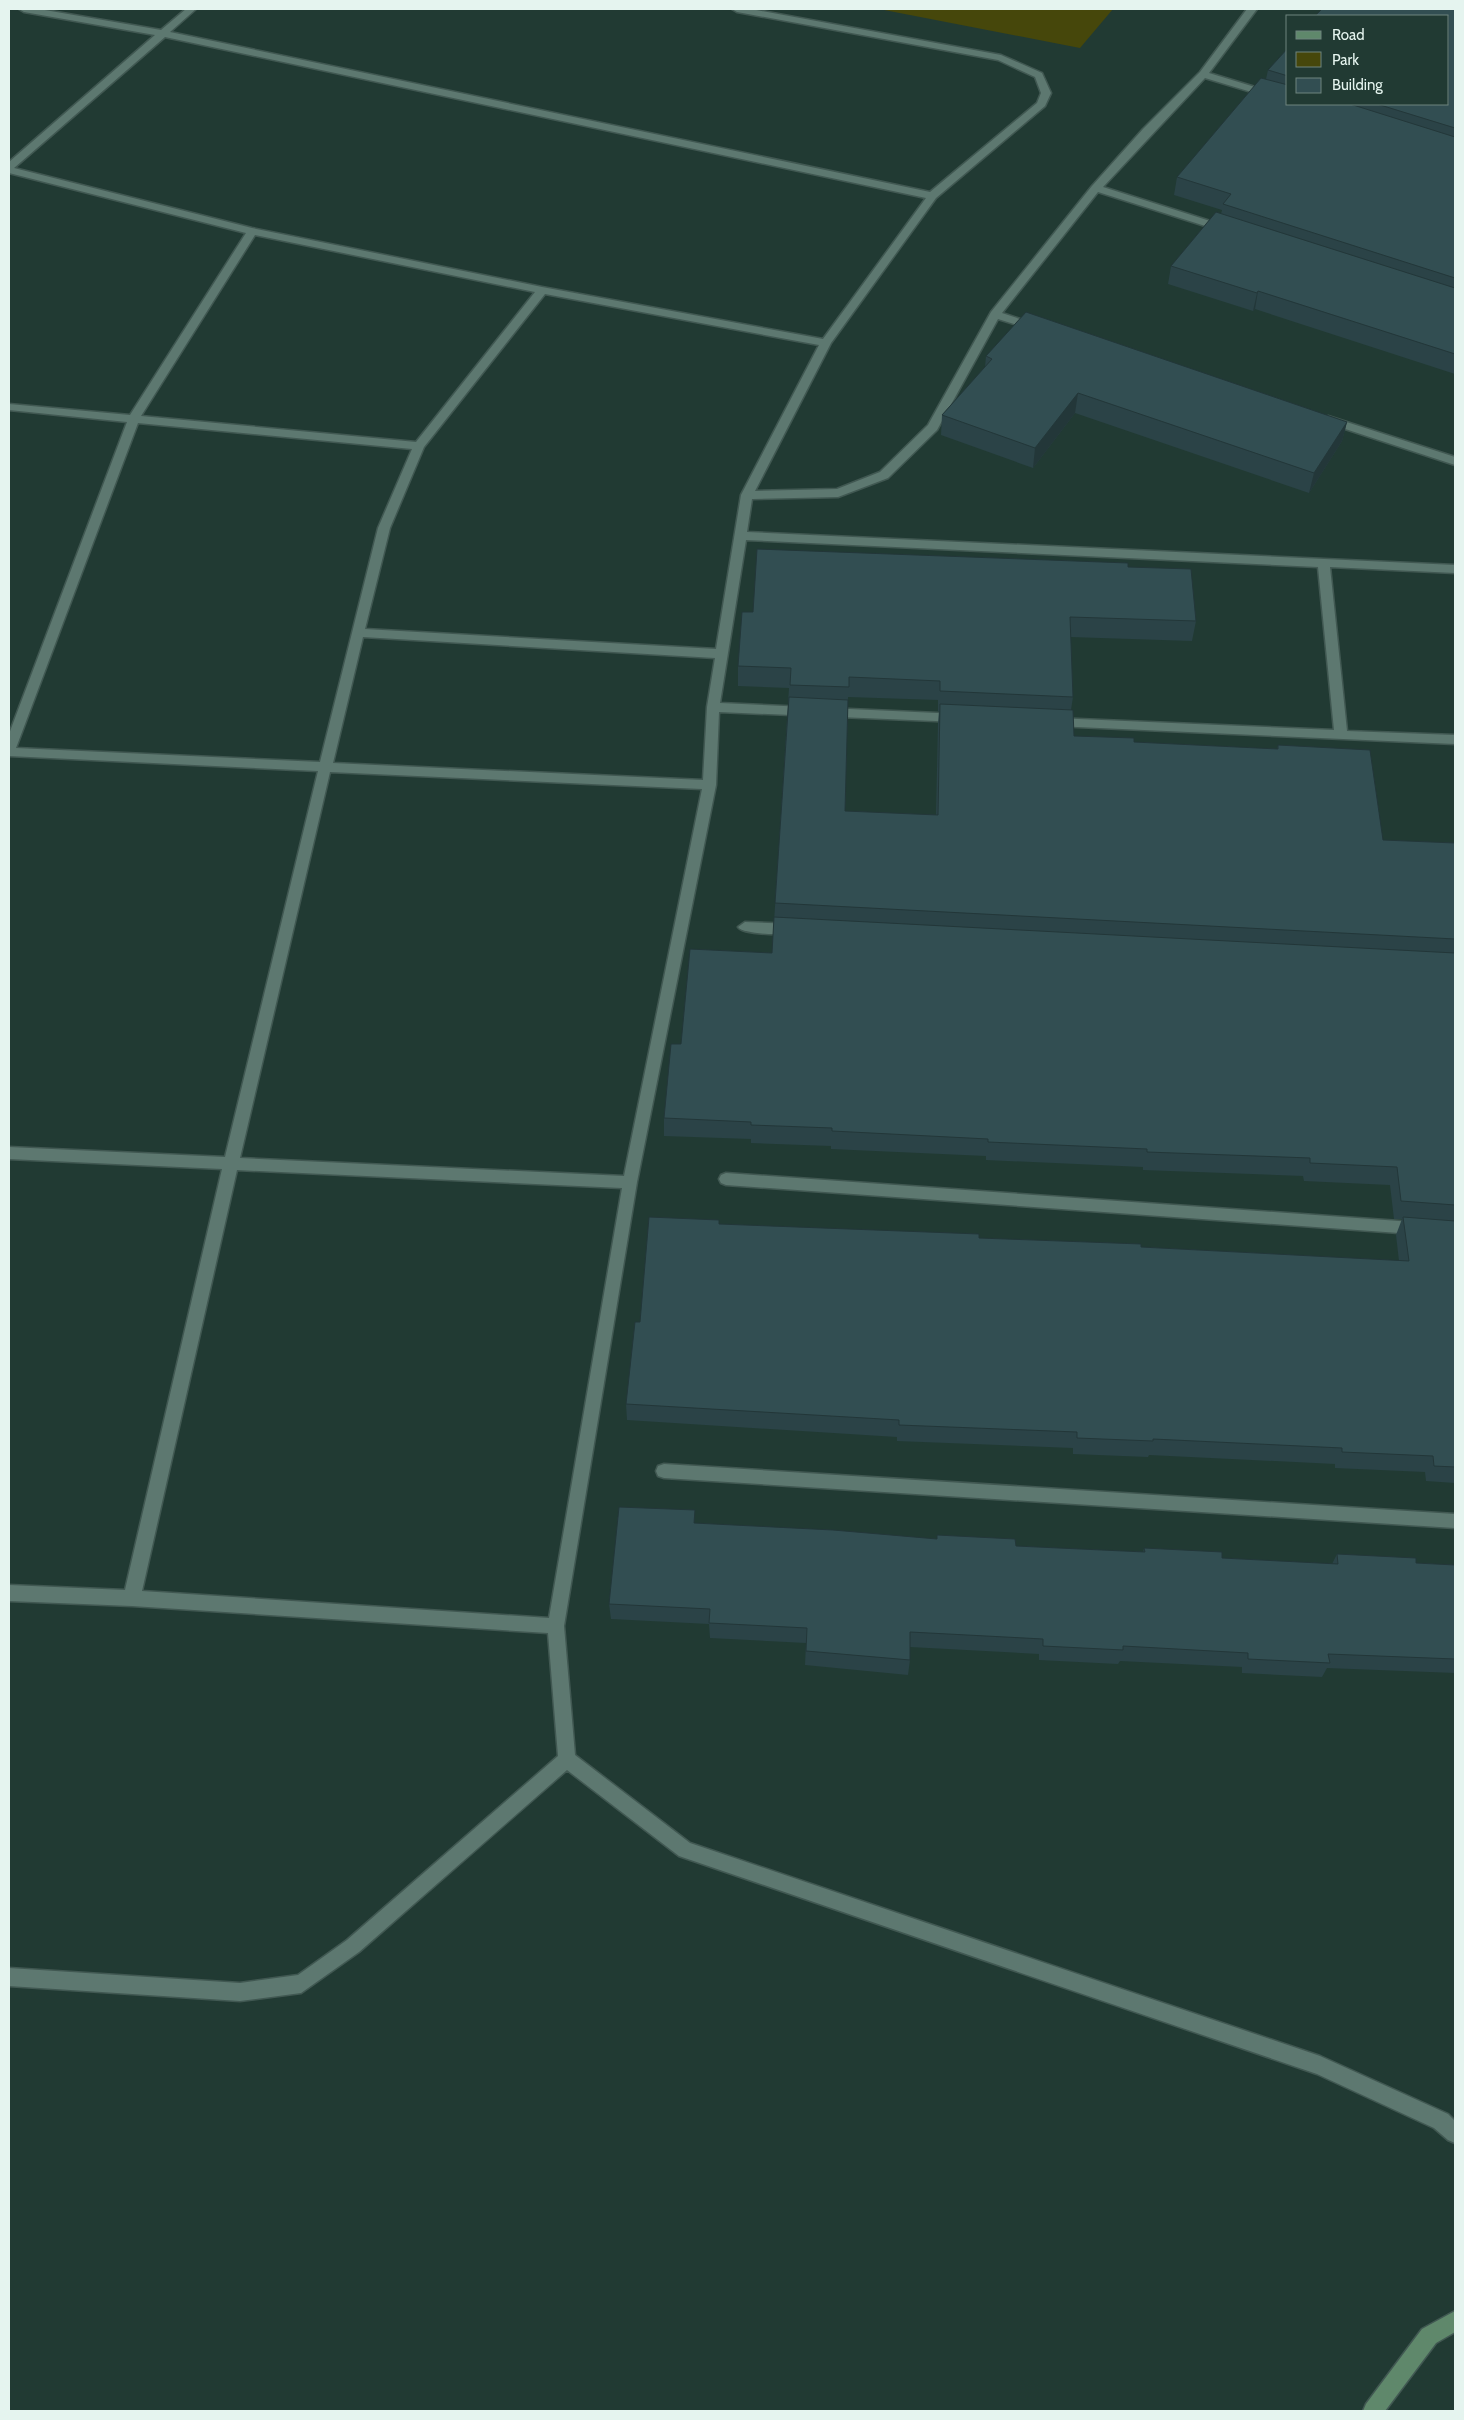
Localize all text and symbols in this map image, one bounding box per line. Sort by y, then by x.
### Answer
legend [1286,15,1449,105]
text: Road [1332,26,1365,44]
text: Park [1332,51,1359,69]
text: Building [1332,76,1383,94]

